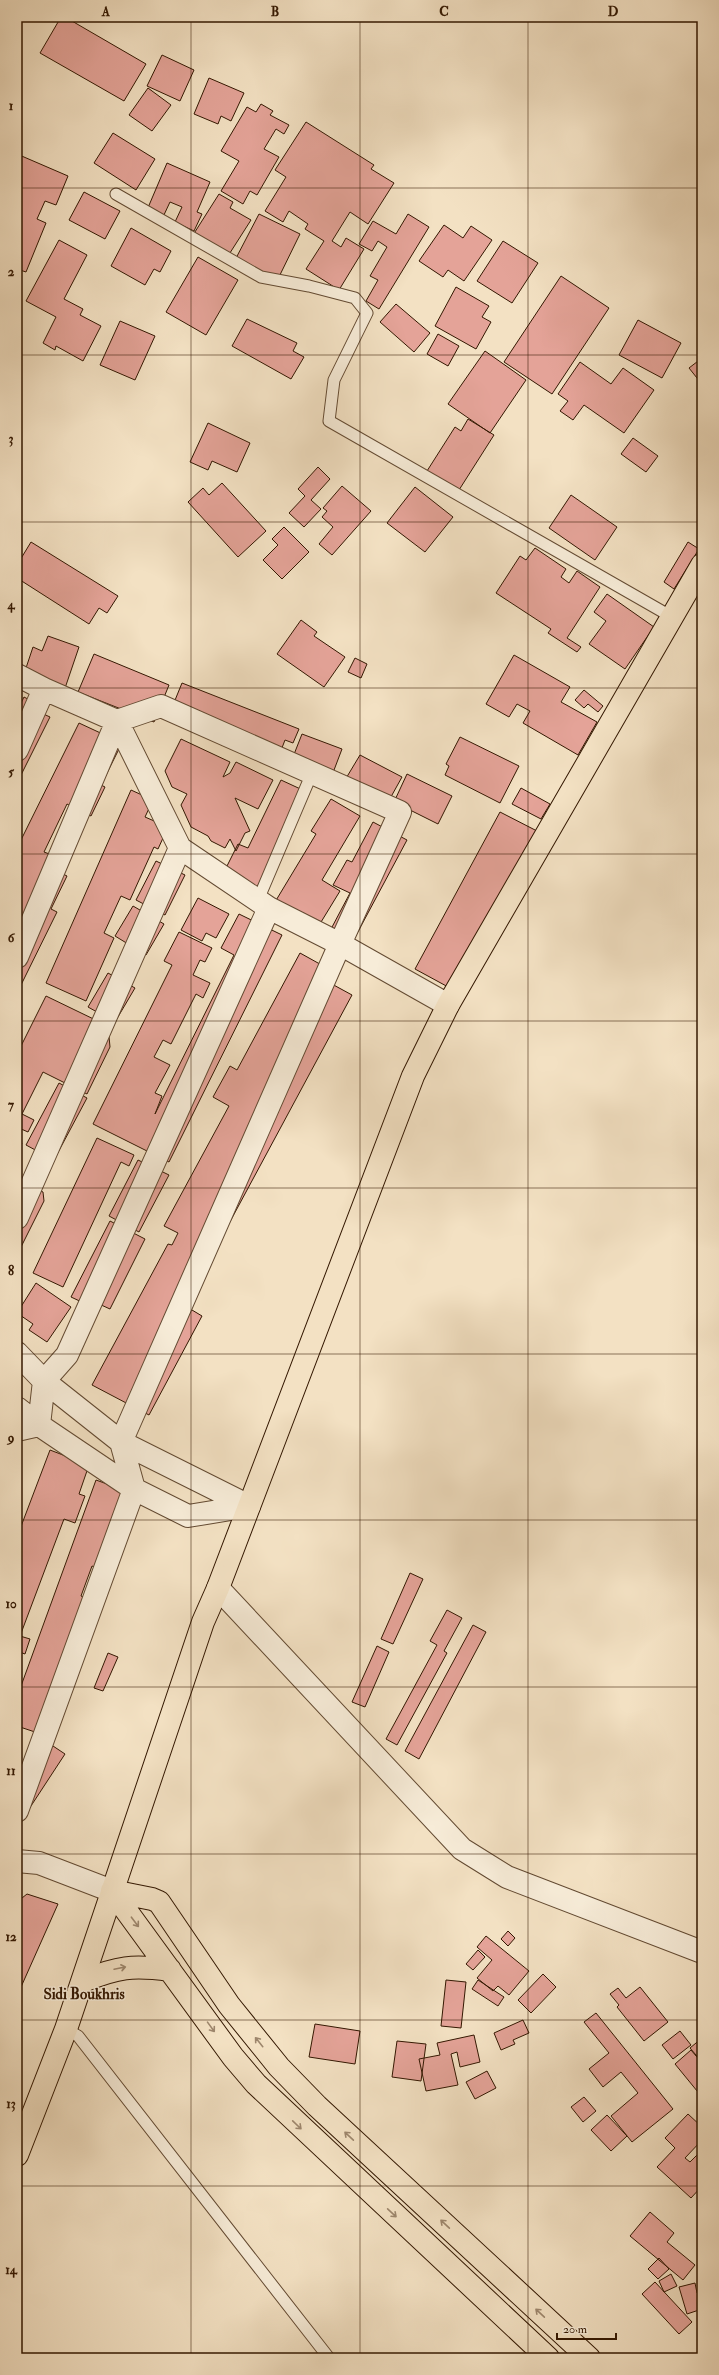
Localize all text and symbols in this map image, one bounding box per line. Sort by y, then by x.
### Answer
text: A [101,4,111,20]
text: B [271,4,279,20]
text: C [439,4,449,20]
text: D [608,4,619,20]
text: 1 [9,98,14,114]
text: 2 [8,264,15,280]
text: 3 [9,431,14,447]
text: 4 [6,597,15,613]
text: 5 [8,764,14,780]
text: 6 [8,930,16,946]
text: 7 [8,1097,15,1113]
text: 8 [8,1263,14,1279]
text: 9 [6,1430,15,1446]
text: 10 [5,1596,17,1612]
text: 11 [6,1763,16,1779]
one-way arrow [131,1917,139,1928]
text: 12 [5,1929,17,1945]
one-way arrow [113,1964,126,1972]
district label: Sidi Boukhris [43,1985,125,2004]
one-way arrow [207,2022,216,2033]
one-way arrow [255,2037,264,2048]
text: 13 [6,2096,16,2112]
one-way arrow [292,2120,302,2129]
one-way arrow [345,2132,355,2141]
one-way arrow [387,2209,398,2218]
one-way arrow [440,2219,450,2229]
text: 14 [5,2262,18,2278]
one-way arrow [535,2308,545,2317]
scale bar [557,2315,616,2341]
text: 20 m [563,2322,588,2337]

